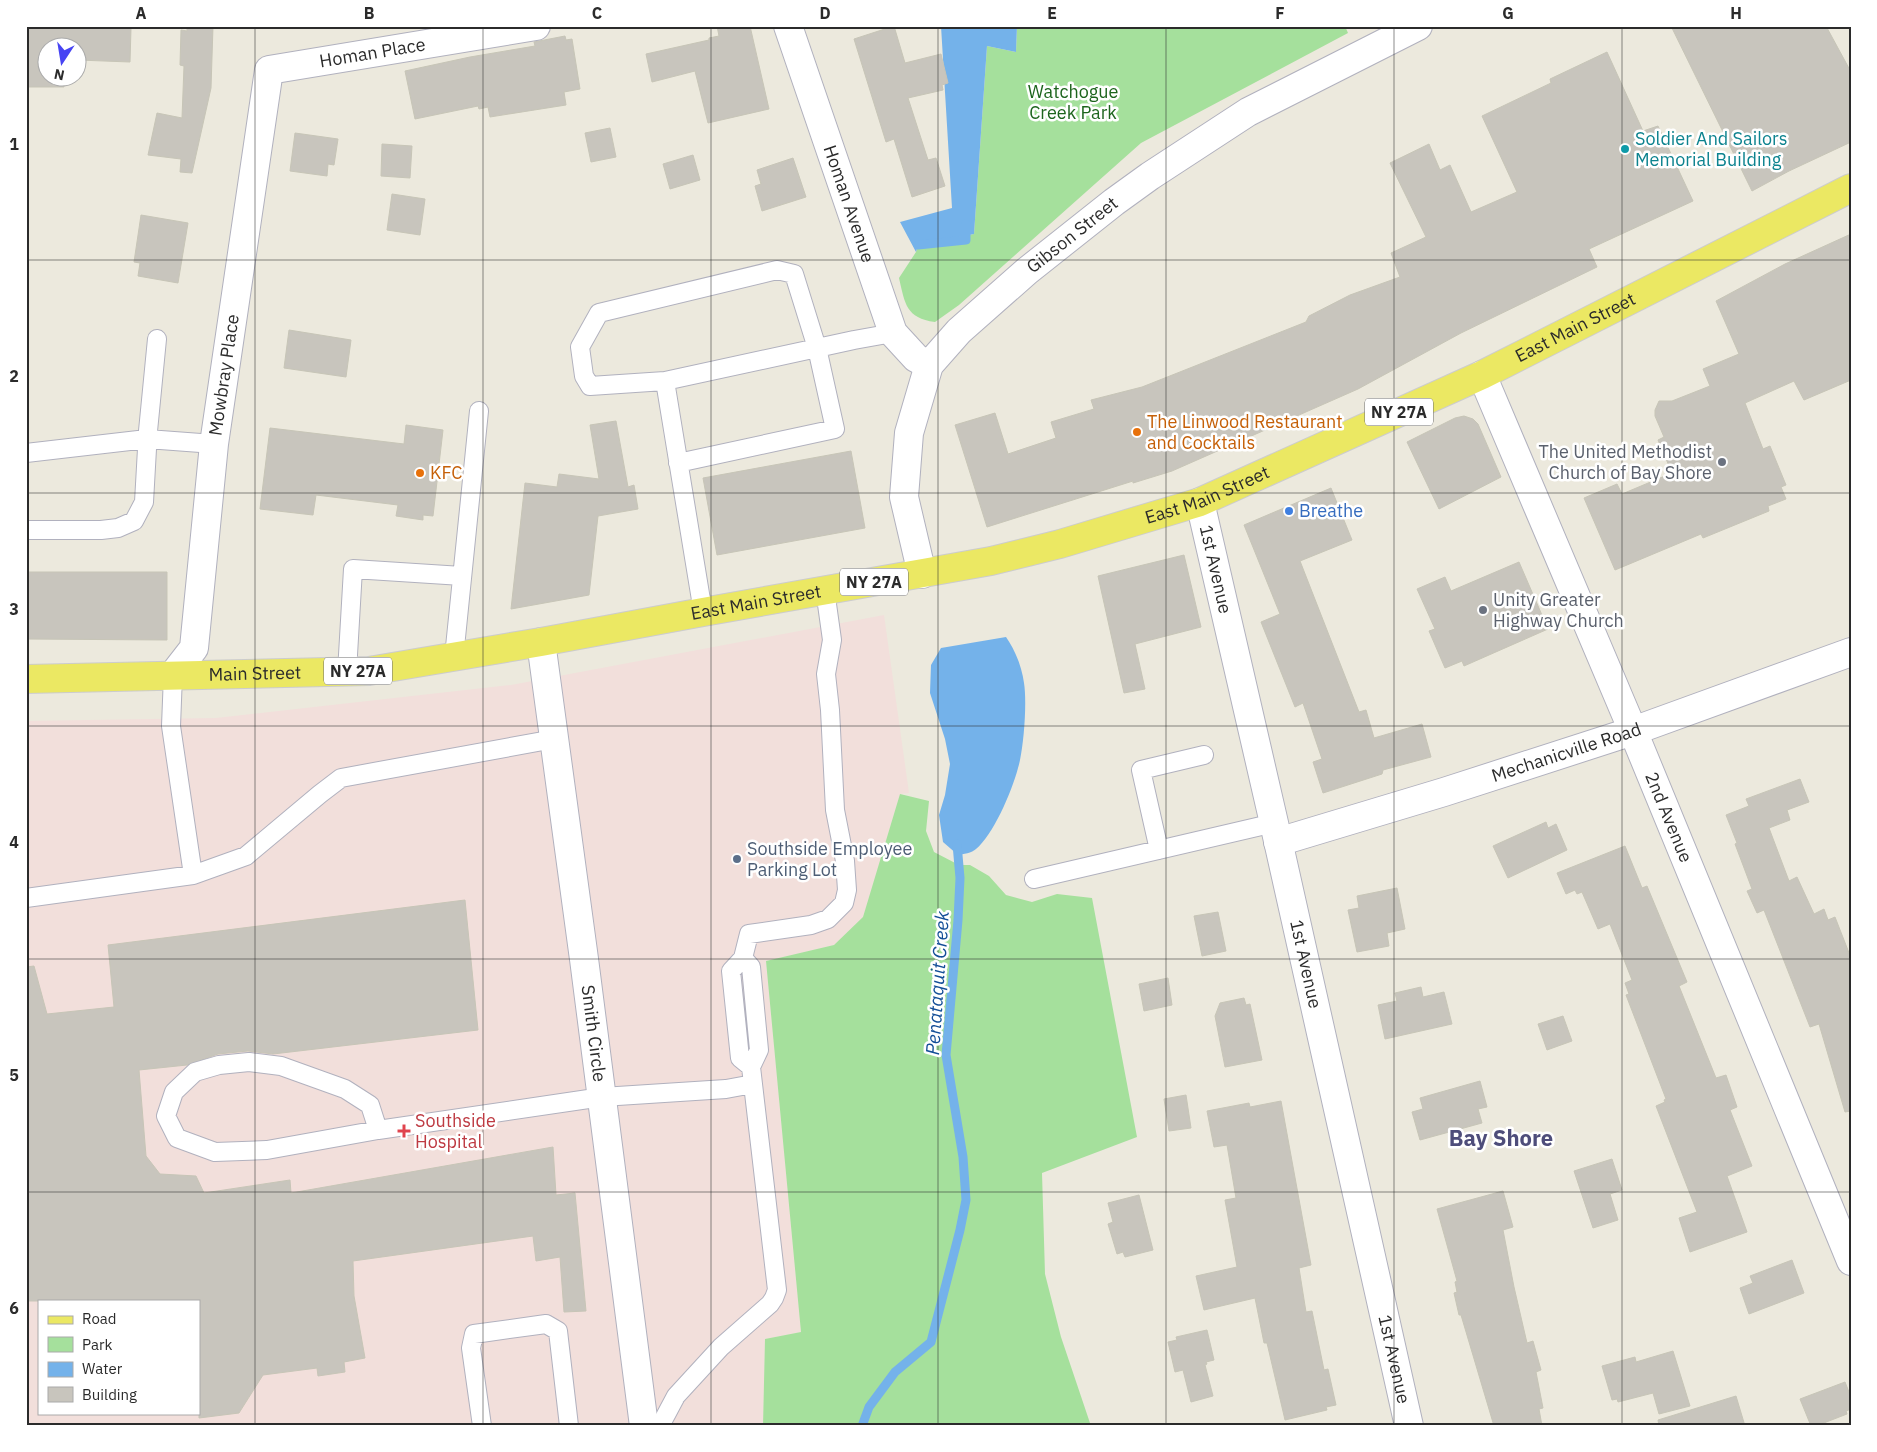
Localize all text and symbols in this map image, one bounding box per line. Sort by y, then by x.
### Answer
text: A [136,3,147,23]
text: B [364,3,375,23]
text: C [592,3,602,23]
text: D [819,3,831,23]
text: E [1047,3,1057,23]
text: F [1275,3,1285,23]
text: G [1502,3,1514,23]
text: H [1730,3,1742,23]
street label: Homan Place [318,32,427,73]
north arrow [38,38,88,88]
text: N [52,65,66,85]
park label: Watchogue Creek Park [1028,80,1118,124]
place label: Soldier And Sailors Memorial Building [1635,127,1787,171]
text: 1 [9,134,19,154]
street label: Homan Avenue [819,142,880,266]
marker: Soldier And Sailors Memorial Building [1619,143,1631,155]
street label: Gibson Street [1022,191,1122,278]
street label: East Main Street [1511,287,1639,367]
street label: Mowbray Place [203,312,244,437]
text: 2 [9,366,19,386]
road number: NY 27A [1365,398,1433,426]
place label: The Linwood Restaurant and Cocktails [1147,410,1343,454]
marker: The Linwood Restaurant and Cocktails [1131,426,1143,438]
place label: The United Methodist Church of Bay Shore [1539,440,1712,484]
marker: The United Methodist Church of Bay Shore [1716,456,1728,468]
street label: East Main Street [1142,460,1273,529]
place label: KFC [430,461,462,484]
marker: KFC [414,467,426,479]
place label: Breathe [1299,499,1363,522]
marker: Breathe [1283,505,1295,517]
street label: 1st Avenue [1195,523,1237,616]
road number: NY 27A [840,568,908,596]
street label: East Main Street [689,579,823,625]
place label: Unity Greater Highway Church [1493,588,1624,632]
text: 3 [9,599,19,619]
marker: Unity Greater Highway Church [1477,604,1489,616]
road number: NY 27A [324,658,392,684]
street label: Main Street [208,661,302,686]
street label: Mechanicville Road [1489,717,1644,787]
street label: 2nd Avenue [1640,768,1698,866]
text: 4 [9,832,19,852]
place label: Southside Employee Parking Lot [747,837,912,881]
marker: Southside Employee Parking Lot [731,853,743,865]
water label: Penataquit Creek [920,909,954,1056]
street label: 1st Avenue [1285,917,1327,1011]
street label: Smith Circle [576,984,612,1083]
text: 5 [9,1065,19,1085]
place label: Southside Hospital [415,1109,496,1153]
district label: Bay Shore [1449,1123,1553,1152]
marker: Southside Hospital [397,1124,411,1138]
text: 6 [9,1298,19,1318]
legend [38,1300,200,1414]
text: Road [82,1309,117,1328]
street label: 1st Avenue [1373,1313,1416,1406]
text: Park [82,1335,112,1354]
text: Water [82,1359,123,1378]
text: Building [82,1385,137,1404]

